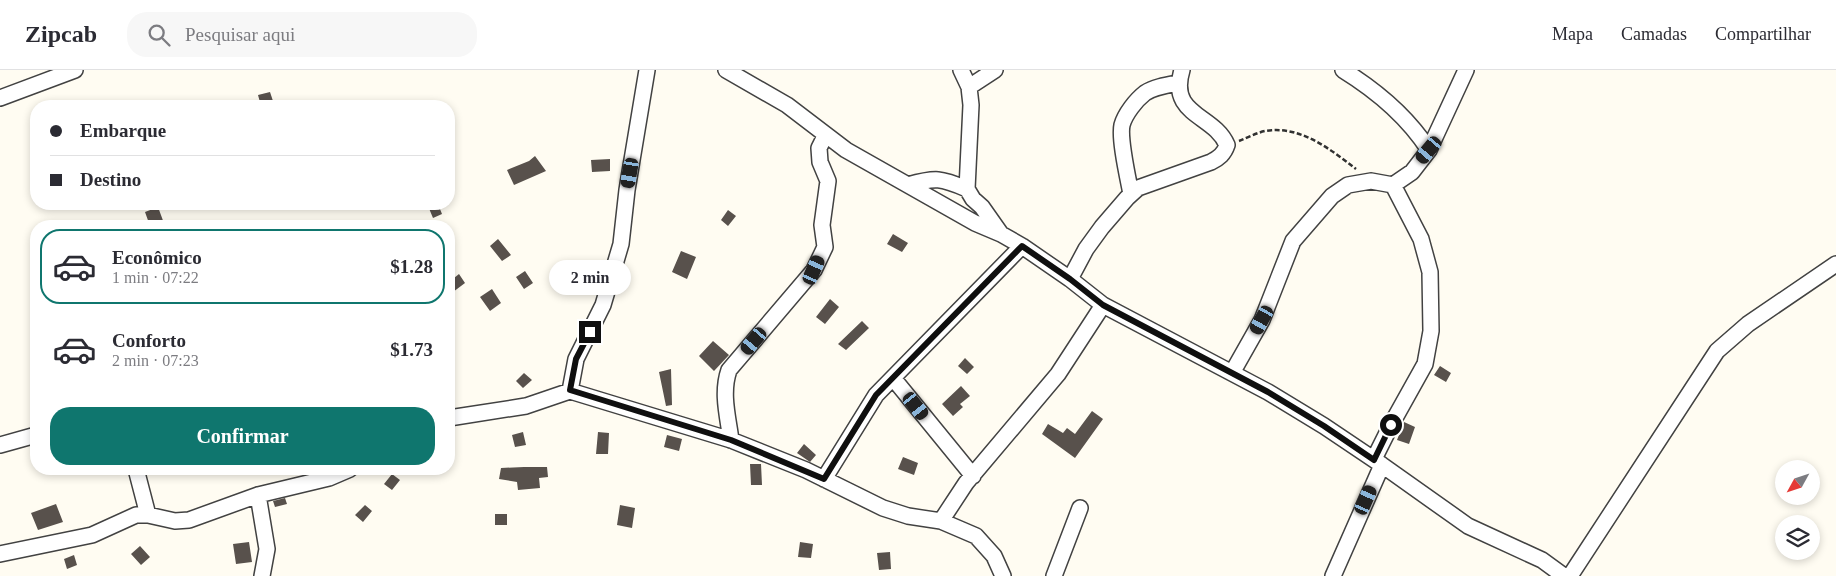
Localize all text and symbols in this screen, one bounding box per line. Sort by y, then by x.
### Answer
search box [127,12,477,57]
text: Zipcab [25,21,97,47]
icon: search [145,21,173,49]
text: Pesquisar aqui [185,24,295,45]
text: Mapa [1552,24,1593,44]
text: Camadas [1621,24,1687,44]
text: Compartilhar [1715,24,1811,44]
text: Embarque [80,120,166,141]
car [1413,134,1444,166]
car [620,157,639,189]
text: Destino [80,169,141,190]
icon: car [52,244,97,289]
text: Econômico [112,247,202,268]
car [801,253,826,287]
text: $1.28 [390,256,433,277]
callout: 2 min [549,260,631,294]
text: 1 min · 07:22 [112,269,199,286]
text: 2 min [571,269,609,286]
car [1248,303,1275,337]
route end [579,321,601,343]
car [738,325,769,357]
icon: car [52,327,97,372]
text: Conforto [112,330,186,351]
text: $1.73 [390,339,433,360]
text: 2 min · 07:23 [112,352,199,369]
car [900,390,931,422]
button: Confirmar [50,407,435,465]
route start [1380,414,1402,436]
north arrow [1775,460,1820,505]
map controls [1775,460,1820,560]
car [1353,483,1378,517]
button: layers [1775,515,1820,560]

